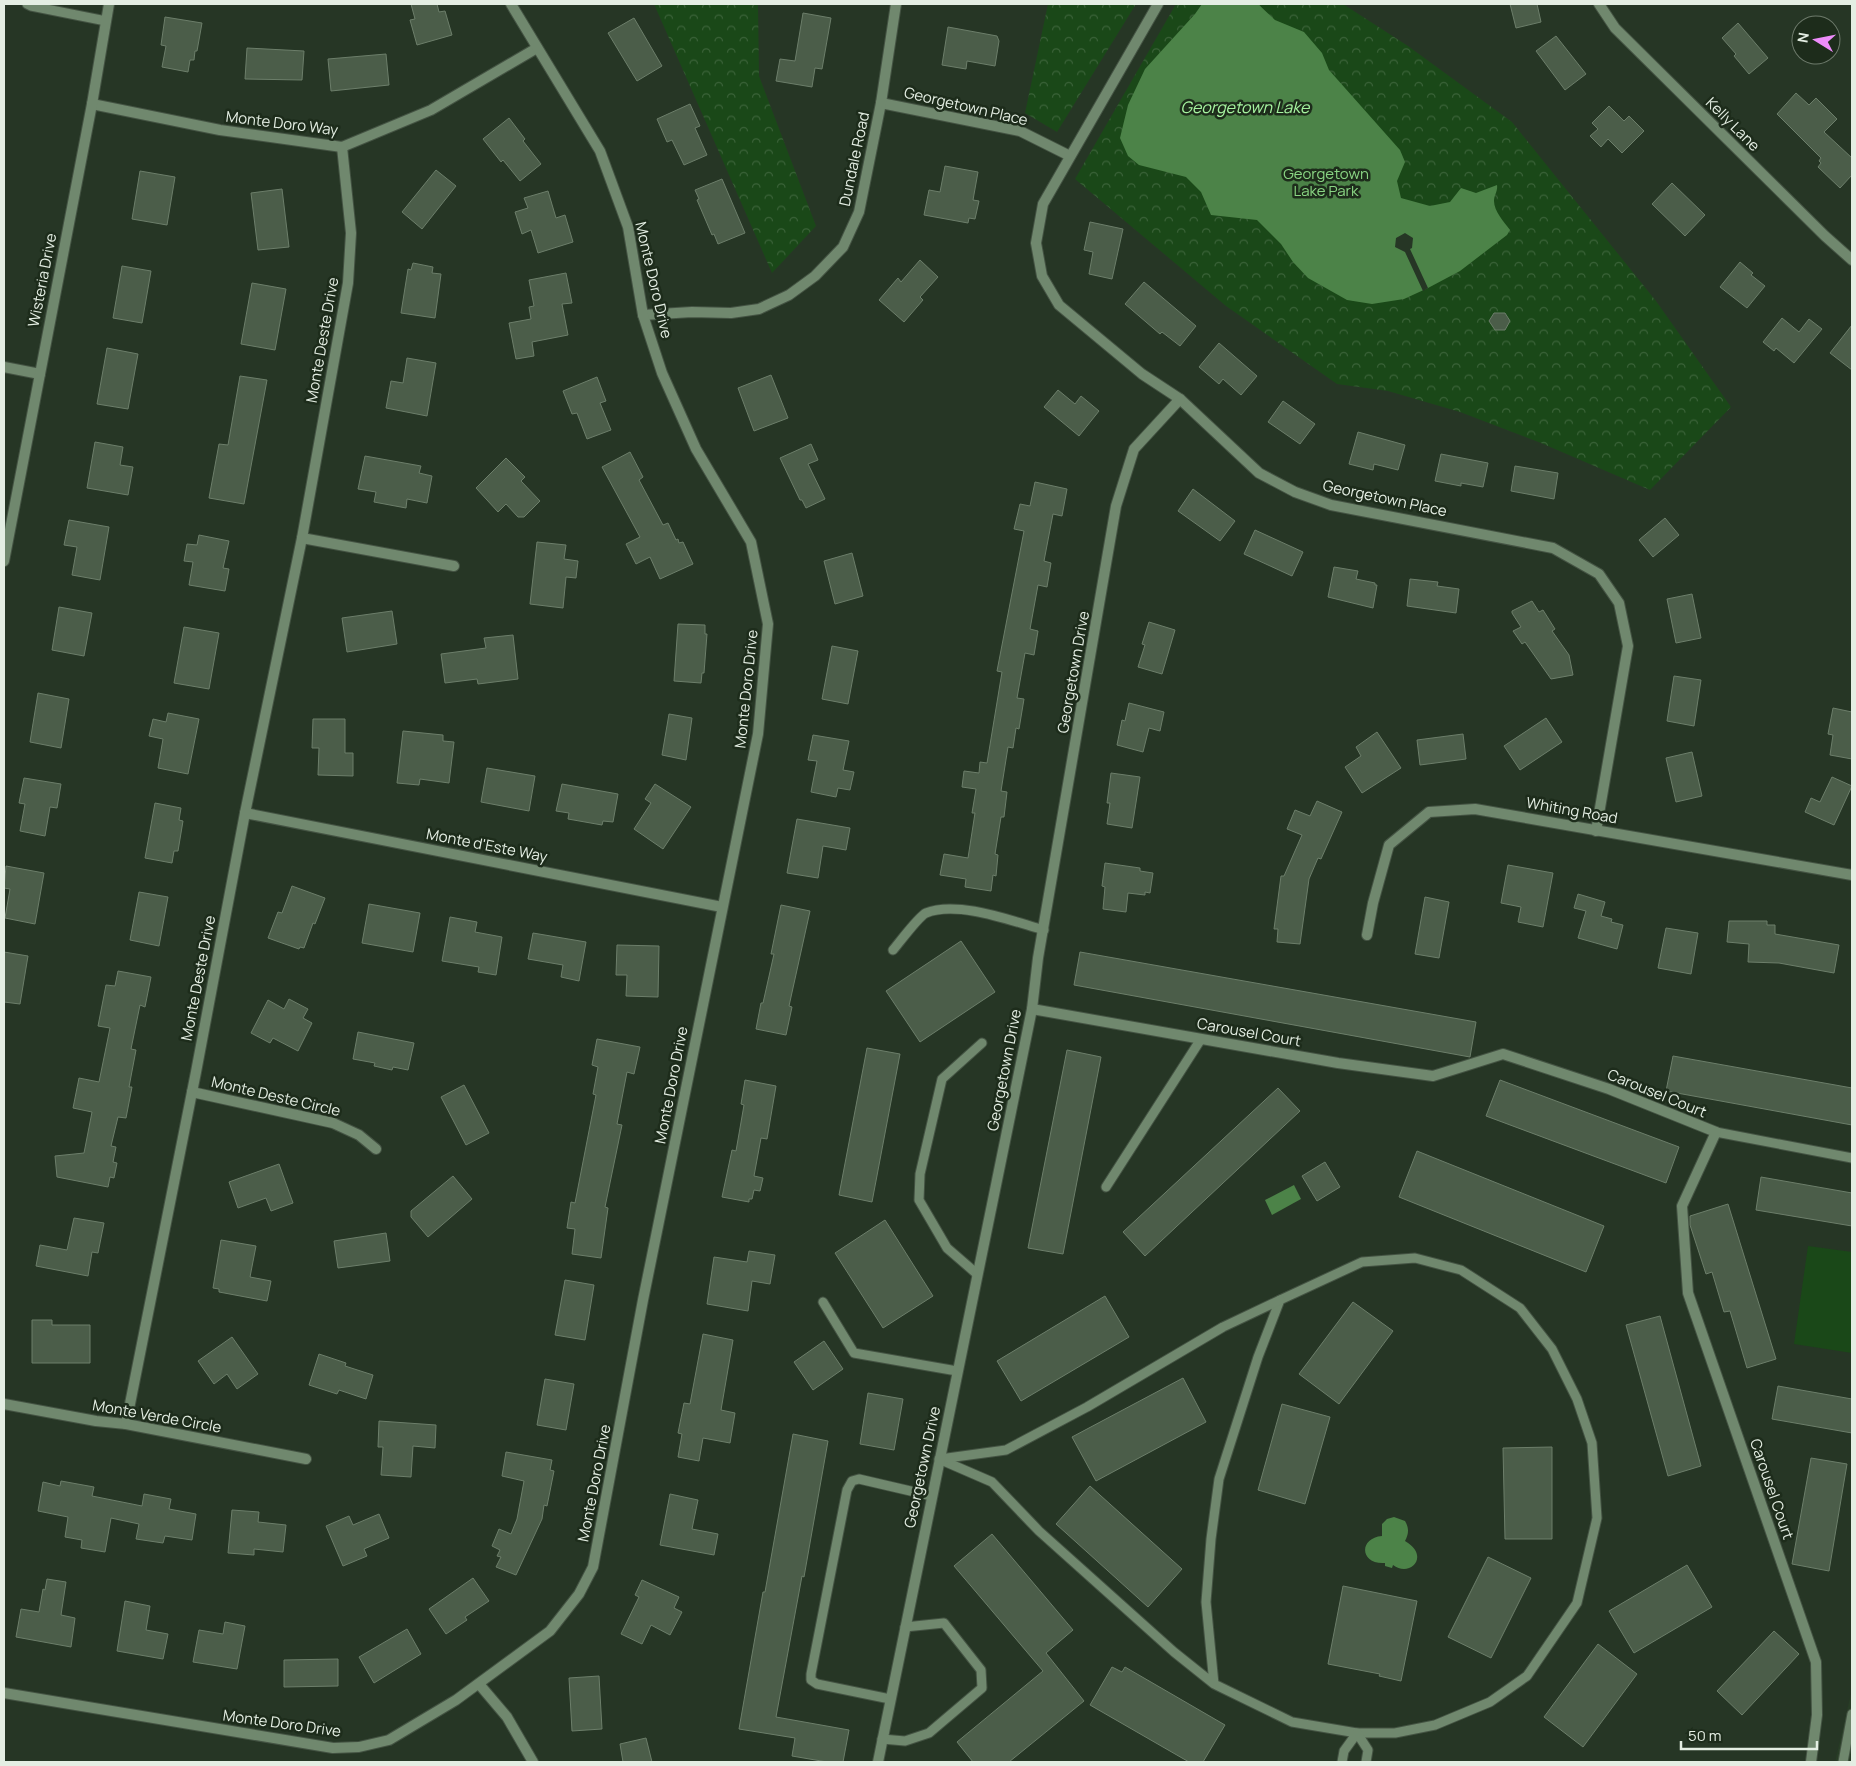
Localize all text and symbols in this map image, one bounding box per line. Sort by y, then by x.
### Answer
north arrow [1791,15,1841,65]
text: N [1792,31,1813,44]
street label: Georgetown Place [902,82,1030,131]
street label: Kelly Lane [1701,92,1765,156]
water label: Georgetown Lake [1181,96,1311,118]
street label: Monte Doro Way [225,106,339,140]
street label: Dundale Road [834,110,874,208]
park label: Georgetown Lake Park [1283,163,1369,201]
street label: Monte Doro Drive [630,220,678,341]
street label: Wisteria Drive [23,231,61,329]
street label: Monte Deste Drive [301,275,343,404]
street label: Georgetown Place [1321,475,1449,521]
street label: Georgetown Drive [1052,609,1094,735]
street label: Monte Doro Drive [729,628,763,749]
street label: Whiting Road [1525,792,1619,828]
street label: Monte d'Este Way [425,823,549,867]
street label: Monte Deste Drive [176,913,220,1042]
street label: Georgetown Drive [982,1007,1026,1133]
street label: Carousel Court [1195,1013,1303,1051]
street label: Monte Doro Drive [649,1024,693,1145]
street label: Carousel Court [1604,1064,1710,1122]
street label: Monte Deste Circle [209,1071,343,1121]
street label: Monte Verde Circle [91,1394,223,1438]
street label: Georgetown Drive [899,1404,945,1530]
street label: Monte Doro Drive [572,1422,616,1543]
street label: Carousel Court [1745,1436,1799,1542]
street label: Monte Doro Drive [222,1704,343,1742]
scale bar [1681,1718,1817,1750]
text: 50 m [1688,1725,1722,1746]

